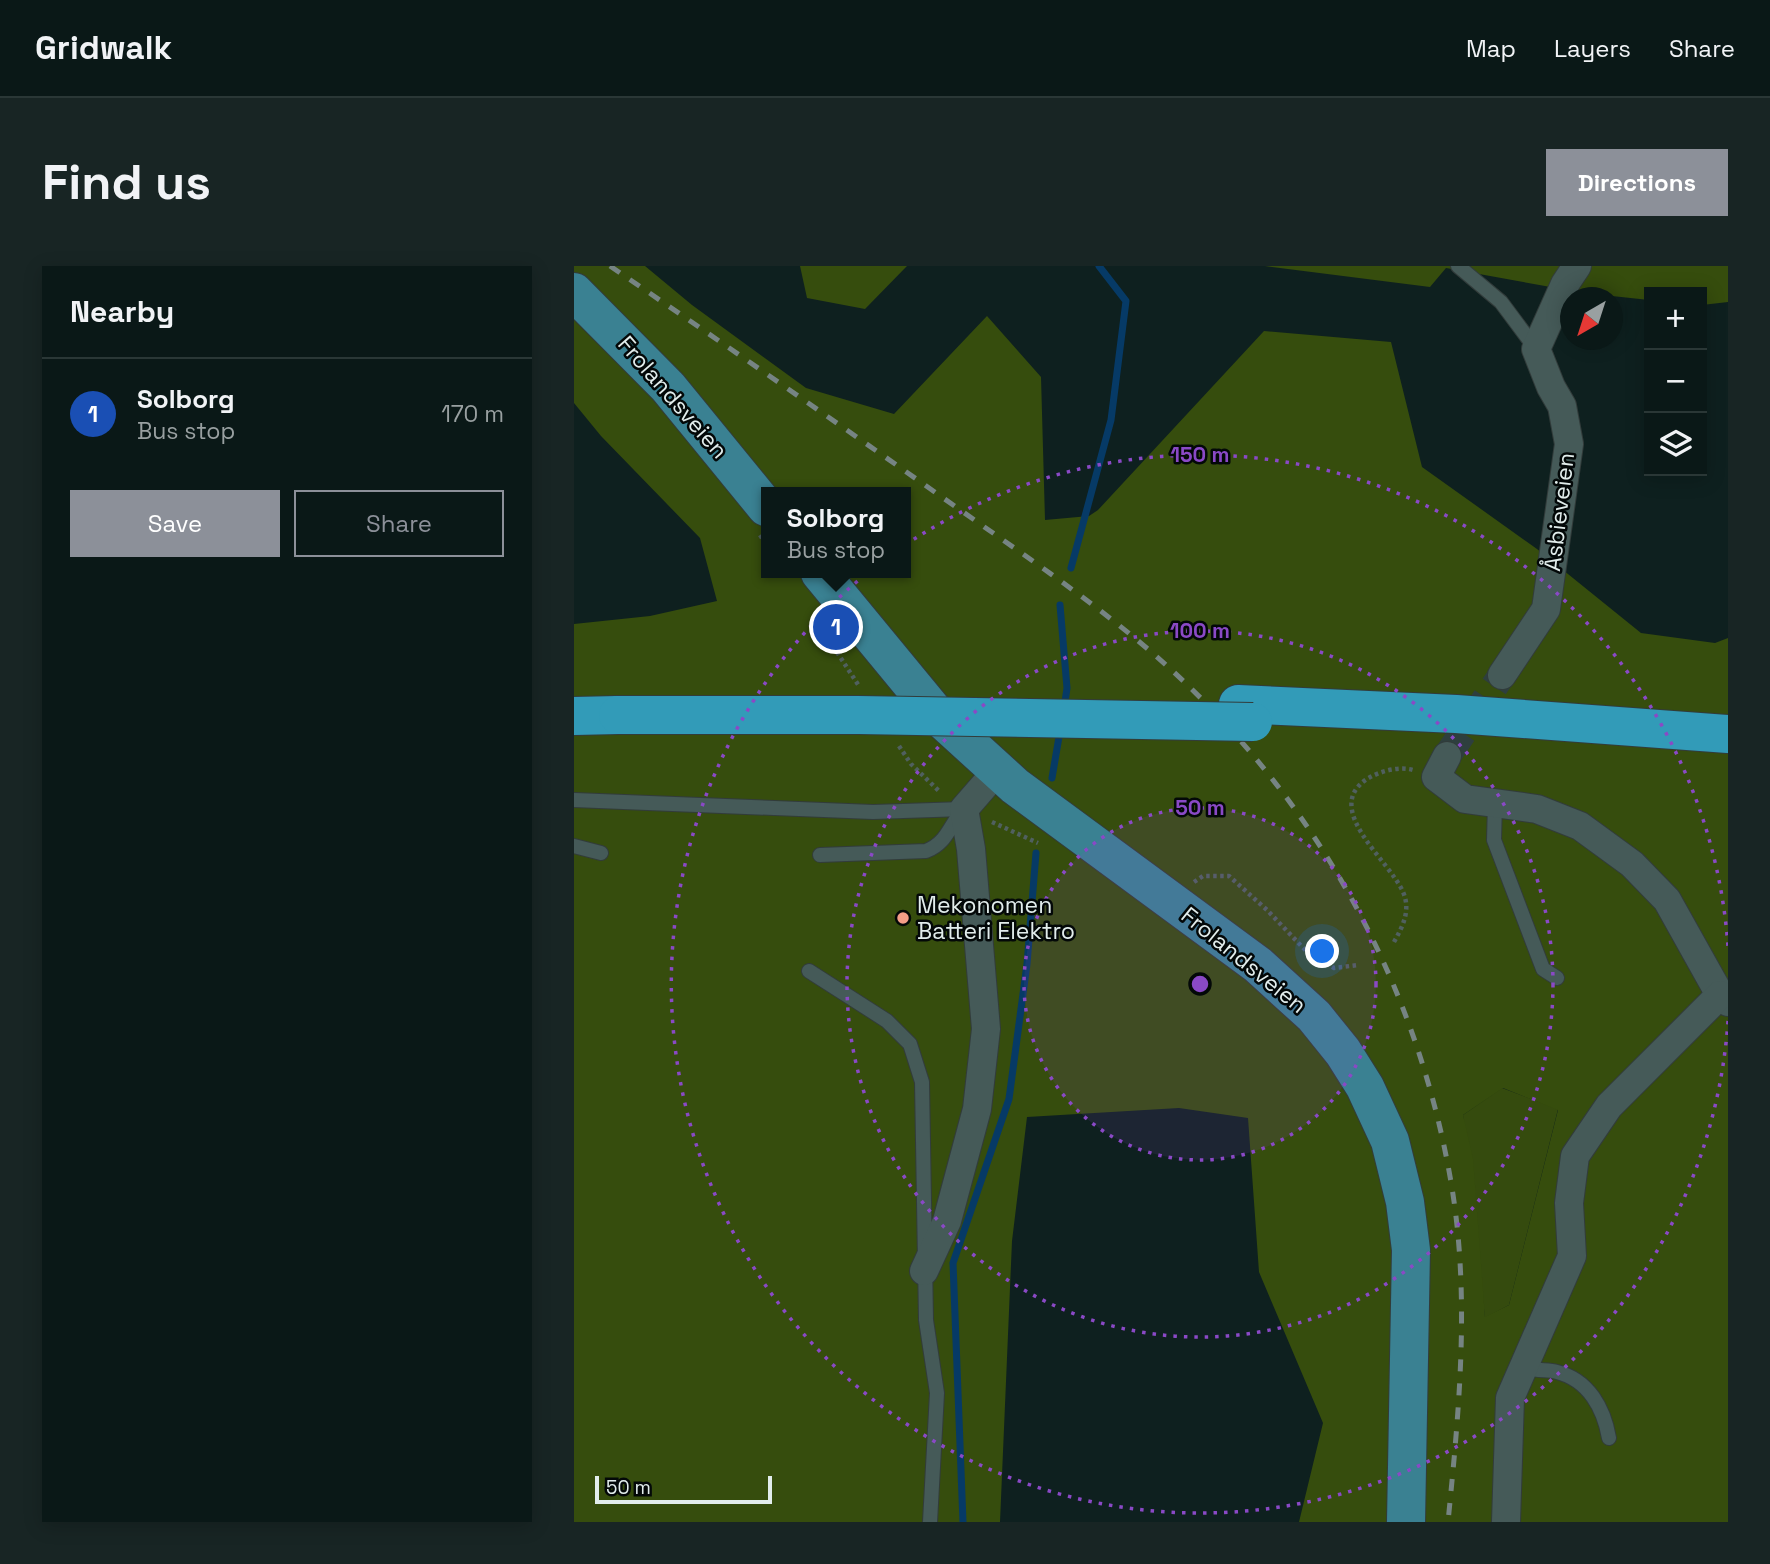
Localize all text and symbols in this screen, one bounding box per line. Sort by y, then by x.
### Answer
text: Gridwalk [35,27,172,69]
text: Map [1466,33,1516,64]
text: Layers [1554,33,1631,64]
text: Share [1669,33,1735,64]
button: Directions [1546,149,1728,216]
text: Find us [42,151,211,213]
north arrow [1560,287,1623,350]
map controls [1644,287,1707,476]
button: + [1644,287,1707,350]
text: Nearby [70,292,174,331]
street label: Frolandsveien [611,329,735,465]
button: − [1644,350,1707,413]
text: Solborg [137,382,235,416]
text: 1 [88,399,98,429]
text: 170 m [441,399,504,429]
button: layers [1644,413,1707,476]
text: Bus stop [137,416,235,446]
text: 150 m [1171,441,1229,468]
street label: Åsbieveien [1537,451,1581,573]
popup [761,487,911,578]
button: Save [70,490,280,557]
button: Share [294,490,504,557]
text: Solborg [787,501,884,535]
text: Bus stop [787,535,885,565]
pin: 1 [813,601,859,653]
text: 100 m [1170,617,1230,644]
text: 50 m [1175,794,1225,821]
place label: Mekonomen Batteri Elektro [917,890,1075,946]
street label: Frolandsveien [1175,900,1313,1020]
marker: Mekonomen Batteri Elektro [895,910,911,926]
your location [1305,934,1339,968]
centre of rings [1188,972,1212,996]
scale bar [595,1473,772,1505]
text: 50 m [606,1475,651,1500]

